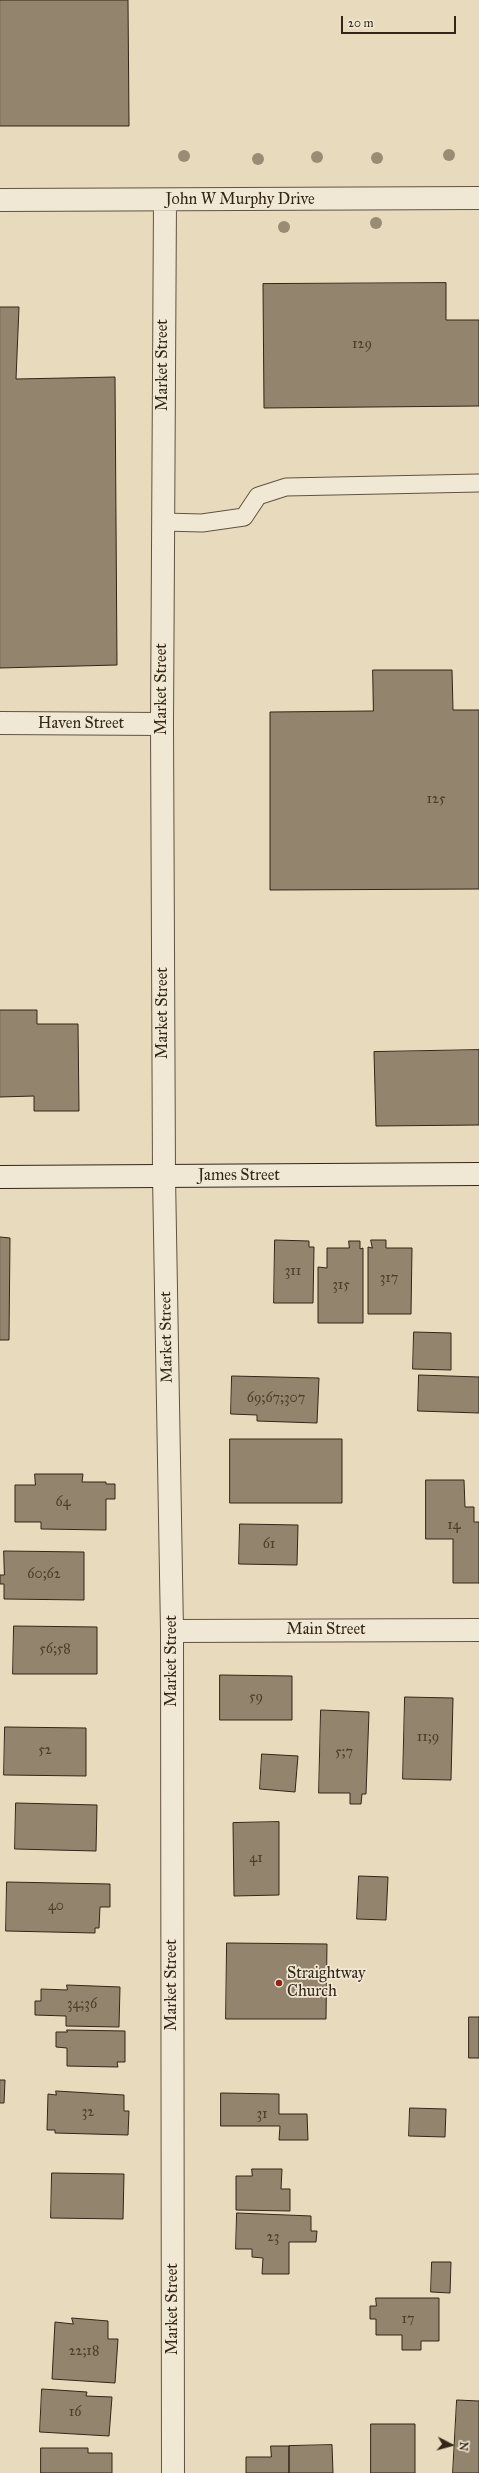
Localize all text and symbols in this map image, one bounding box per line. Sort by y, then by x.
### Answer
scale bar [343,8,458,34]
text: 20 m [348,16,374,30]
street label: John W Murphy Drive [165,190,315,210]
street label: Market Street [153,319,173,411]
house number: 129 [352,337,372,353]
street label: Market Street [152,643,172,735]
street label: Haven Street [38,714,124,734]
house number: 125 [427,792,445,808]
street label: Market Street [153,967,173,1059]
street label: James Street [198,1166,280,1186]
house number: 311 [285,1264,301,1280]
house number: 317 [380,1271,398,1287]
house number: 315 [332,1278,350,1294]
street label: Market Street [157,1291,177,1383]
house number: 69;67;307 [247,1391,305,1407]
house number: 64 [56,1495,70,1511]
house number: 14 [447,1518,461,1534]
house number: 61 [263,1537,275,1553]
house number: 60;62 [27,1567,61,1583]
street label: Market Street [162,1615,182,1707]
street label: Main Street [286,1620,366,1640]
house number: 56;58 [39,1642,71,1658]
house number: 59 [249,1690,263,1706]
house number: 11;9 [417,1730,439,1746]
house number: 52 [38,1743,52,1759]
house number: 5;7 [335,1745,353,1761]
house number: 41 [249,1851,263,1867]
house number: 40 [48,1899,64,1915]
street label: Market Street [162,1939,182,2031]
place label: Straightway Church [287,1964,365,2002]
marker: Straightway Church [274,1978,284,1988]
house number: 34;36 [67,1997,97,2013]
house number: 32 [82,2105,94,2121]
house number: 31 [256,2107,268,2123]
house number: 23 [267,2230,279,2246]
street label: Market Street [163,2263,183,2355]
house number: 17 [401,2312,415,2328]
house number: 22;18 [69,2344,99,2360]
house number: 16 [69,2405,81,2421]
north arrow [431,2425,471,2465]
text: N [456,2441,470,2452]

